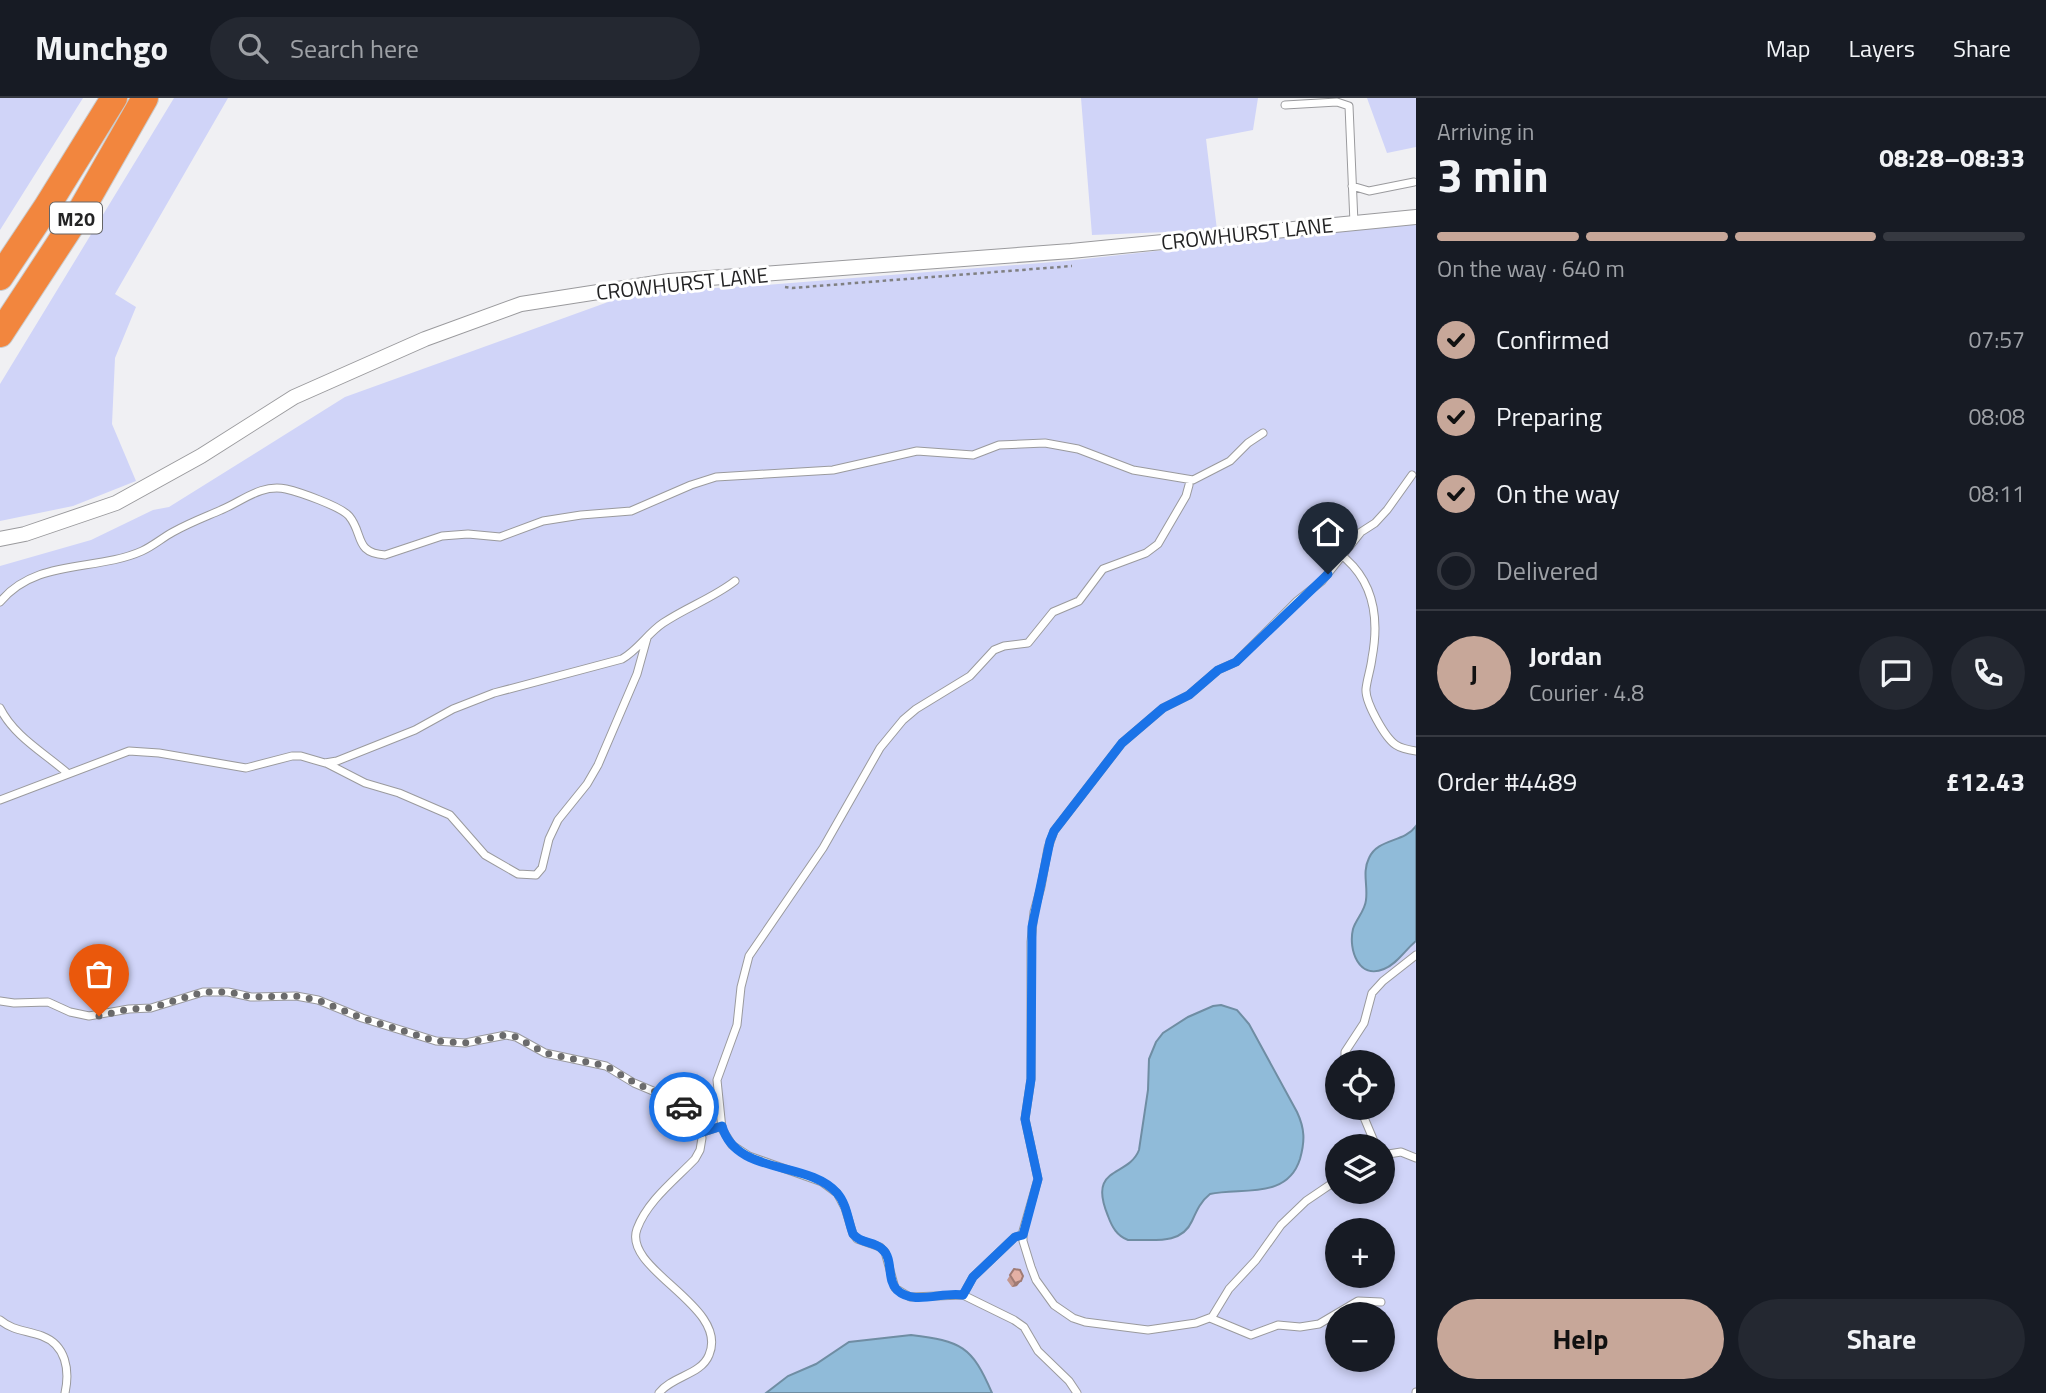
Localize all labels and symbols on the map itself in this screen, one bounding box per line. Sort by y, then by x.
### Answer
road number: M20 [50,202,102,234]
street label: CROWHURST LANE [1159,208,1335,258]
street label: CROWHURST LANE [594,258,770,308]
pin [1298,502,1358,574]
pin [69,944,129,1016]
courier [649,1072,719,1142]

